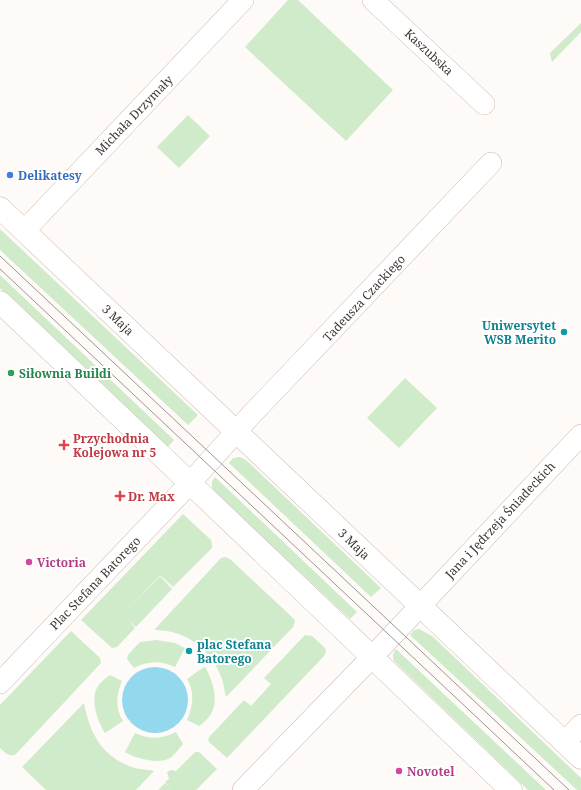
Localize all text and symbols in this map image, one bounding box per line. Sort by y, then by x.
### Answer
street label: Kaszubska [401,25,457,79]
street label: Michała Drzymały [91,71,177,159]
place label: Delikatesy [18,167,82,184]
marker: Delikatesy [5,170,15,180]
street label: Tadeusza Czackiego [319,251,409,345]
street label: 3 Maja [98,301,138,340]
place label: Uniwersytet WSB Merito [482,317,556,348]
marker: Uniwersytet WSB Merito [559,327,569,337]
place label: Siłownia Buildi [19,365,112,382]
marker: Siłownia Buildi [6,368,16,378]
place label: Przychodnia Kolejowa nr 5 [73,430,157,461]
marker: Przychodnia Kolejowa nr 5 [58,439,70,451]
street label: Jana i Jędrzeja Śniadeckich [440,457,559,583]
place label: Dr. Max [128,488,175,505]
marker: Dr. Max [115,491,125,501]
street label: 3 Maja [334,525,374,564]
street label: Plac Stefana Batorego [46,532,144,633]
place label: Victoria [37,554,86,571]
marker: Victoria [24,557,34,567]
place label: plac Stefana Batorego [197,636,272,667]
marker: plac Stefana Batorego [184,646,194,656]
place label: Novotel [407,763,455,780]
marker: Novotel [394,766,404,776]

